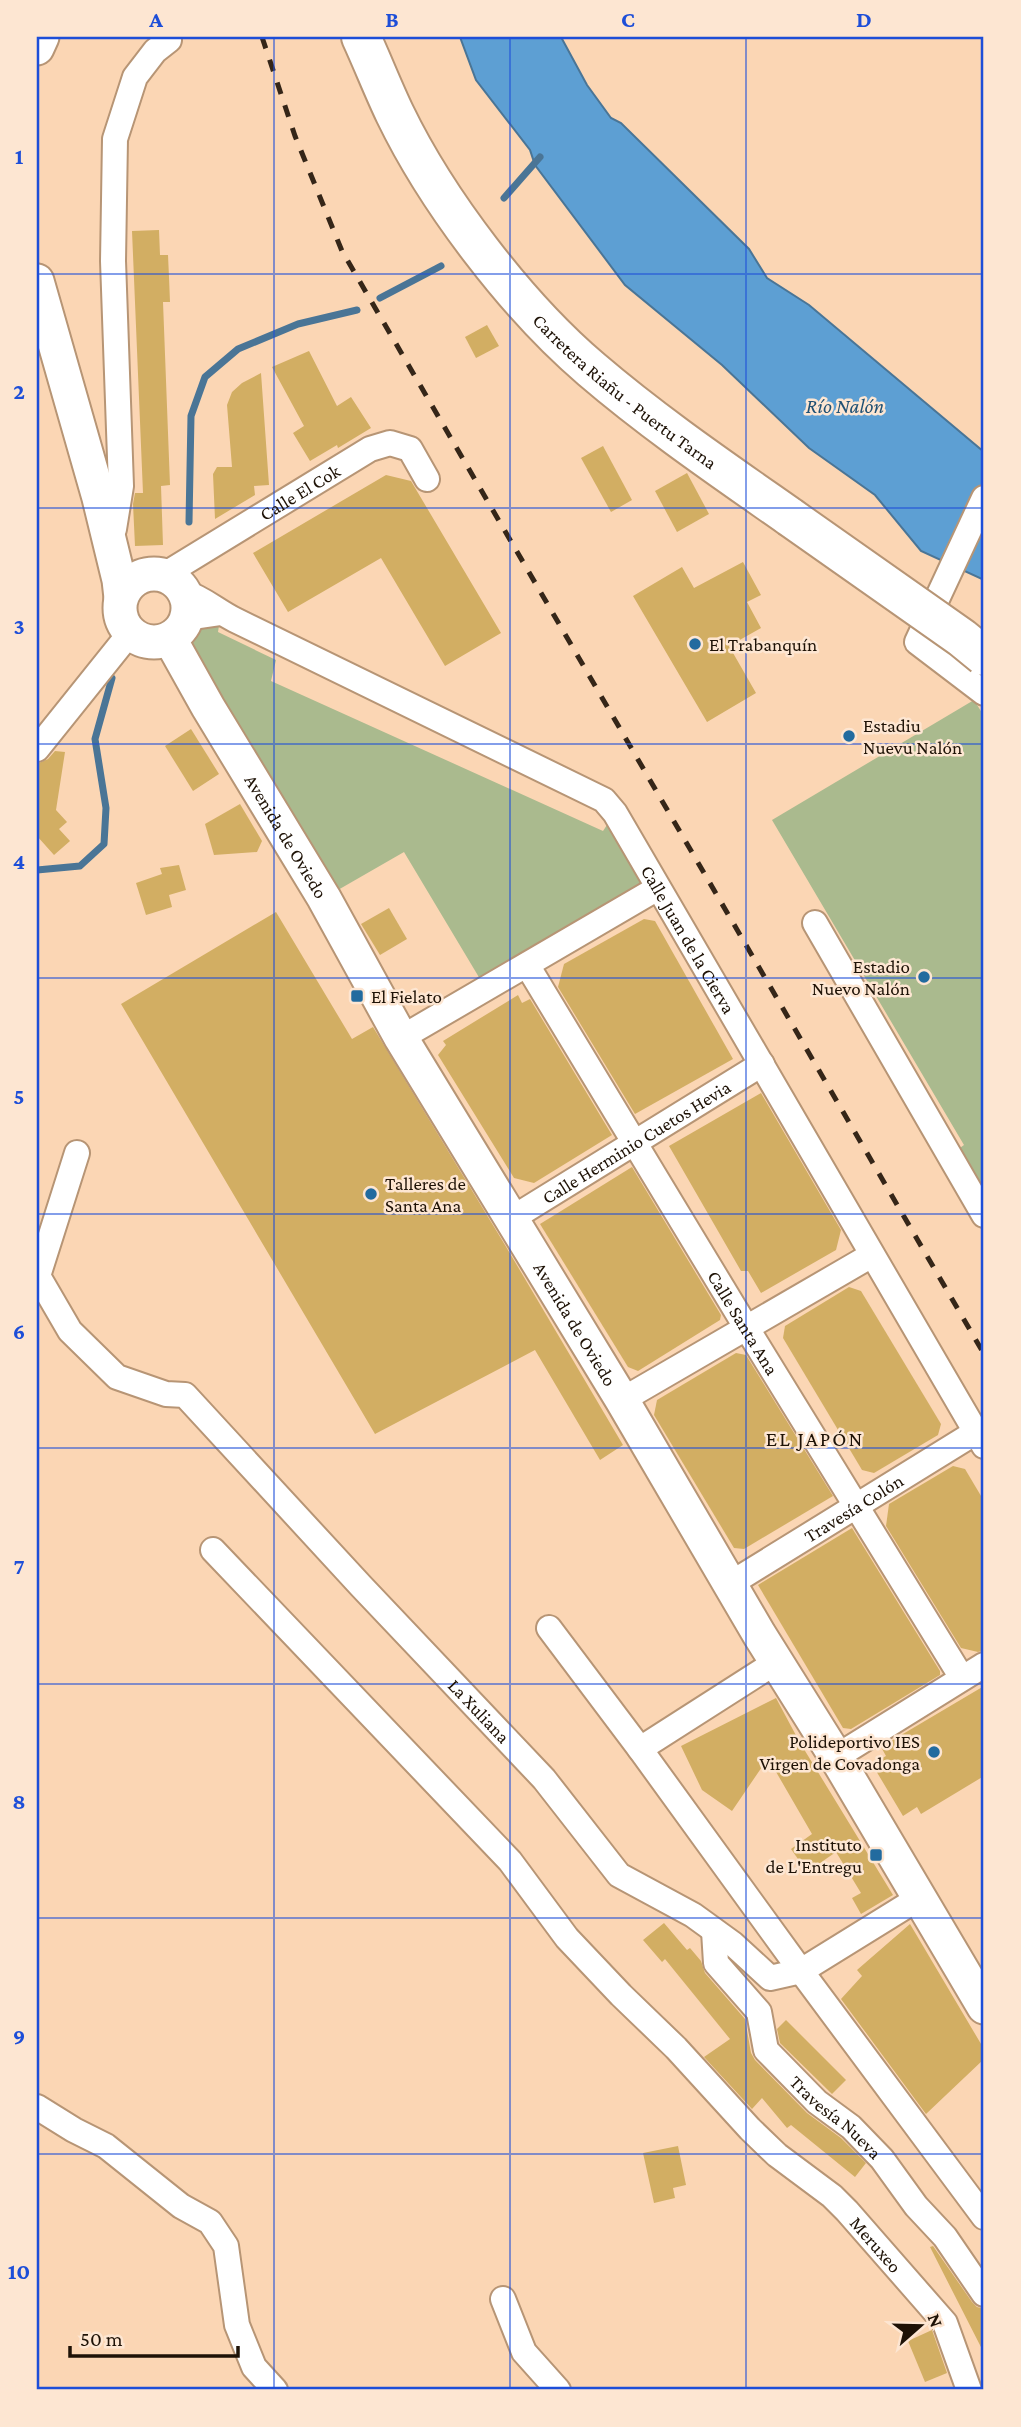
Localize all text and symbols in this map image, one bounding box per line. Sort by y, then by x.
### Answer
text: A [148,6,163,32]
text: B [385,6,399,32]
text: C [621,6,635,32]
text: D [856,6,872,32]
text: 1 [15,143,24,169]
street label: Carretera Riañu - Puertu Tarna [529,310,721,473]
text: 2 [13,378,25,404]
water label: Río Nalón [806,394,884,418]
street label: Calle El Cok [256,459,345,525]
text: 3 [13,613,25,639]
place label: El Trabanquín [709,634,817,655]
marker: El Trabanquín [687,636,703,652]
place label: Estadiu Nuevu Nalón [863,715,962,758]
marker: Estadiu Nuevu Nalón [841,728,857,744]
street label: Avenida de Oviedo [240,771,332,902]
text: 4 [13,848,25,874]
street label: Calle Juan de la Cierva [637,861,740,1018]
place label: Estadio Nuevo Nalón [812,956,910,999]
marker: Estadio Nuevo Nalón [916,969,932,985]
place label: El Fielato [371,986,442,1007]
marker: El Fielato [349,988,365,1004]
street label: Calle Herminio Cuetos Hevia [538,1076,735,1208]
text: 5 [13,1083,25,1109]
place label: Talleres de Santa Ana [385,1173,466,1216]
marker: Talleres de Santa Ana [363,1186,379,1202]
street label: Avenida de Oviedo [529,1258,621,1390]
street label: Calle Santa Ana [703,1267,783,1379]
text: 6 [13,1318,25,1344]
district label: EL JAPÓN [766,1427,864,1451]
street label: Travesía Colón [800,1470,907,1547]
text: 7 [13,1553,25,1579]
street label: La Xuliana [444,1675,514,1748]
place label: Polideportivo IES Virgen de Covadonga [760,1731,920,1774]
marker: Polideportivo IES Virgen de Covadonga [926,1744,942,1760]
text: 8 [12,1788,26,1814]
place label: Instituto de L'Entregu [765,1834,862,1877]
marker: Instituto de L'Entregu [868,1847,884,1863]
text: 9 [13,2023,25,2049]
street label: Travesía Nueva [786,2071,886,2163]
street label: Meruxeo [846,2212,906,2277]
text: 10 [8,2258,30,2284]
north arrow [884,2290,954,2360]
text: N [923,2311,948,2330]
scale bar [70,2315,238,2359]
text: 50 m [80,2327,123,2351]

